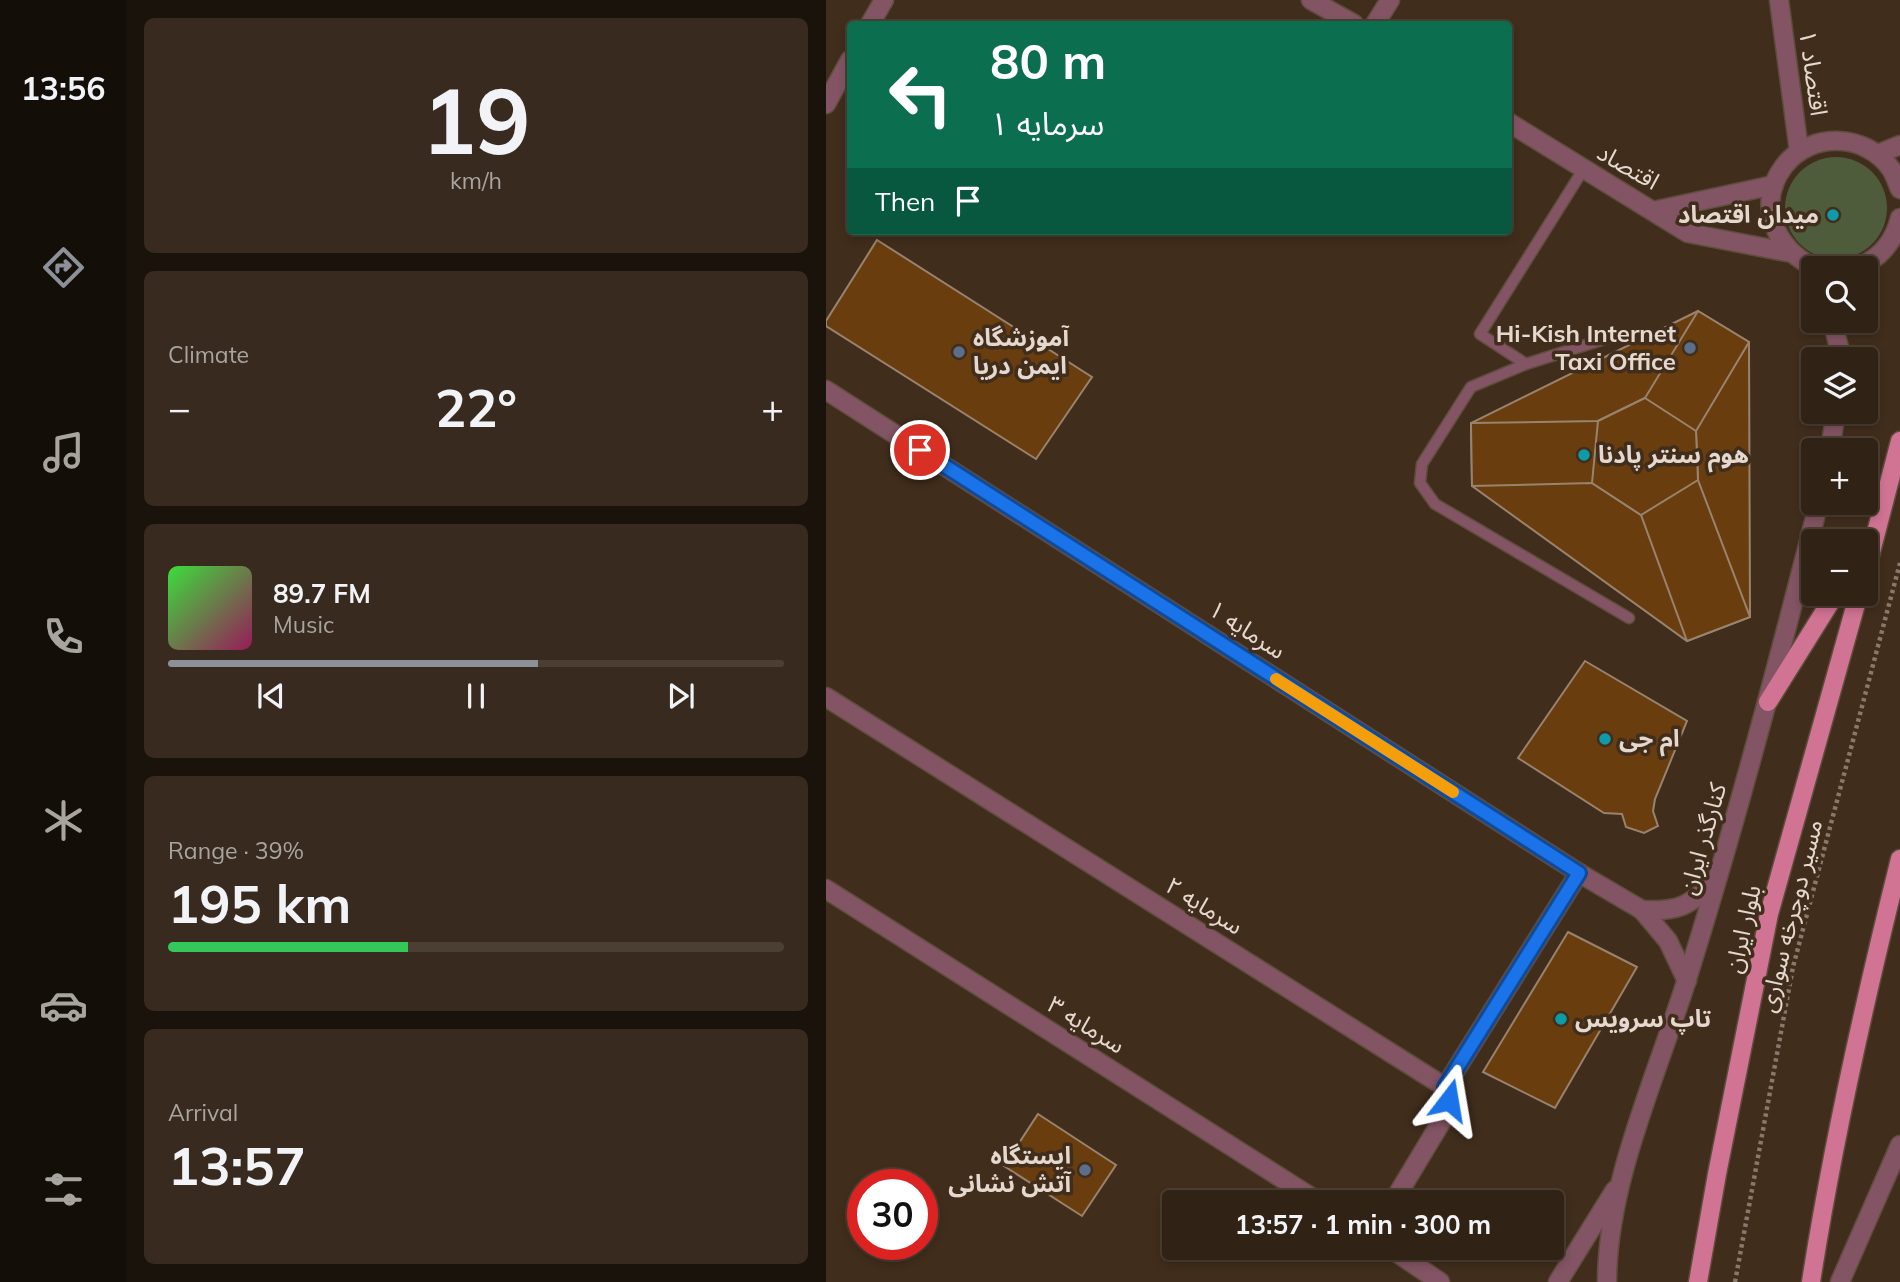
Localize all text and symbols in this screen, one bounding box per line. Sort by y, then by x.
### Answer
street label: اقتصاد ۱ [1793,28,1835,118]
text: 80 m [990,30,1106,91]
icon: left [875,49,966,140]
text: 19 [421,63,531,177]
text: 13:56 [21,68,105,108]
text: سرمایه ۱ [990,103,1104,143]
street label: اقتصاد [1592,136,1665,196]
text: km/h [450,166,502,195]
icon: arrive [949,182,987,220]
text: Then [875,185,935,218]
place label: میدان اقتصاد [1678,199,1819,229]
marker: میدان اقتصاد [1825,207,1841,223]
icon: directions [39,243,88,292]
map controls [1801,256,1878,606]
button: search [1801,256,1878,333]
place label: Hi-Kish Internet Taxi Office [1496,318,1676,376]
place label: آموزشگاه ایمن دریا [973,322,1070,380]
text: Climate [168,340,249,369]
marker: Hi-Kish Internet Taxi Office [1682,340,1698,356]
marker: آموزشگاه ایمن دریا [951,344,967,360]
button: layers [1801,347,1878,424]
text: 22° [435,375,517,440]
text: − [168,384,191,432]
text: + [761,384,784,432]
pin [890,420,950,480]
icon: music [39,428,88,477]
icon: arrive [901,431,939,469]
button: + [1801,438,1878,515]
place label: هوم سنتر پادنا [1598,439,1749,473]
marker: هوم سنتر پادنا [1576,447,1592,463]
button: − [1801,529,1878,606]
text: 89.7 FM [273,577,371,610]
street label: سرمایه ۱ [1203,593,1292,665]
text: Music [273,610,334,639]
icon: phone [39,612,88,661]
icon: previous [252,677,290,715]
icon: pause [457,677,495,715]
icon: next [662,677,700,715]
place label: ام جی [1619,723,1680,757]
marker: ام جی [1597,731,1613,747]
street label: کنارگذر ایران [1672,778,1733,898]
icon: climate [39,796,88,845]
street label: مسیر دوچرخه سواری [1752,816,1830,1015]
text: Range · 39% [168,836,304,865]
street label: سرمایه ۲ [1160,870,1249,941]
text: 195 km [168,871,351,936]
street label: بلوار ایران [1717,882,1767,976]
icon: car [39,981,88,1030]
street label: سرمایه ۳ [1042,989,1131,1060]
place label: تاپ سرویس [1575,1003,1711,1035]
marker: تاپ سرویس [1553,1011,1569,1027]
position arrow [1412,1063,1486,1137]
text: Arrival [168,1098,238,1127]
text: 13:57 [168,1133,306,1198]
place label: ایستگاه آتش نشانی [948,1140,1072,1198]
marker: ایستگاه آتش نشانی [1077,1162,1093,1178]
icon: filters [39,1165,88,1214]
speed limit sign: 30 [847,1169,938,1260]
text: 13:57 · 1 min · 300 m [1235,1208,1491,1241]

